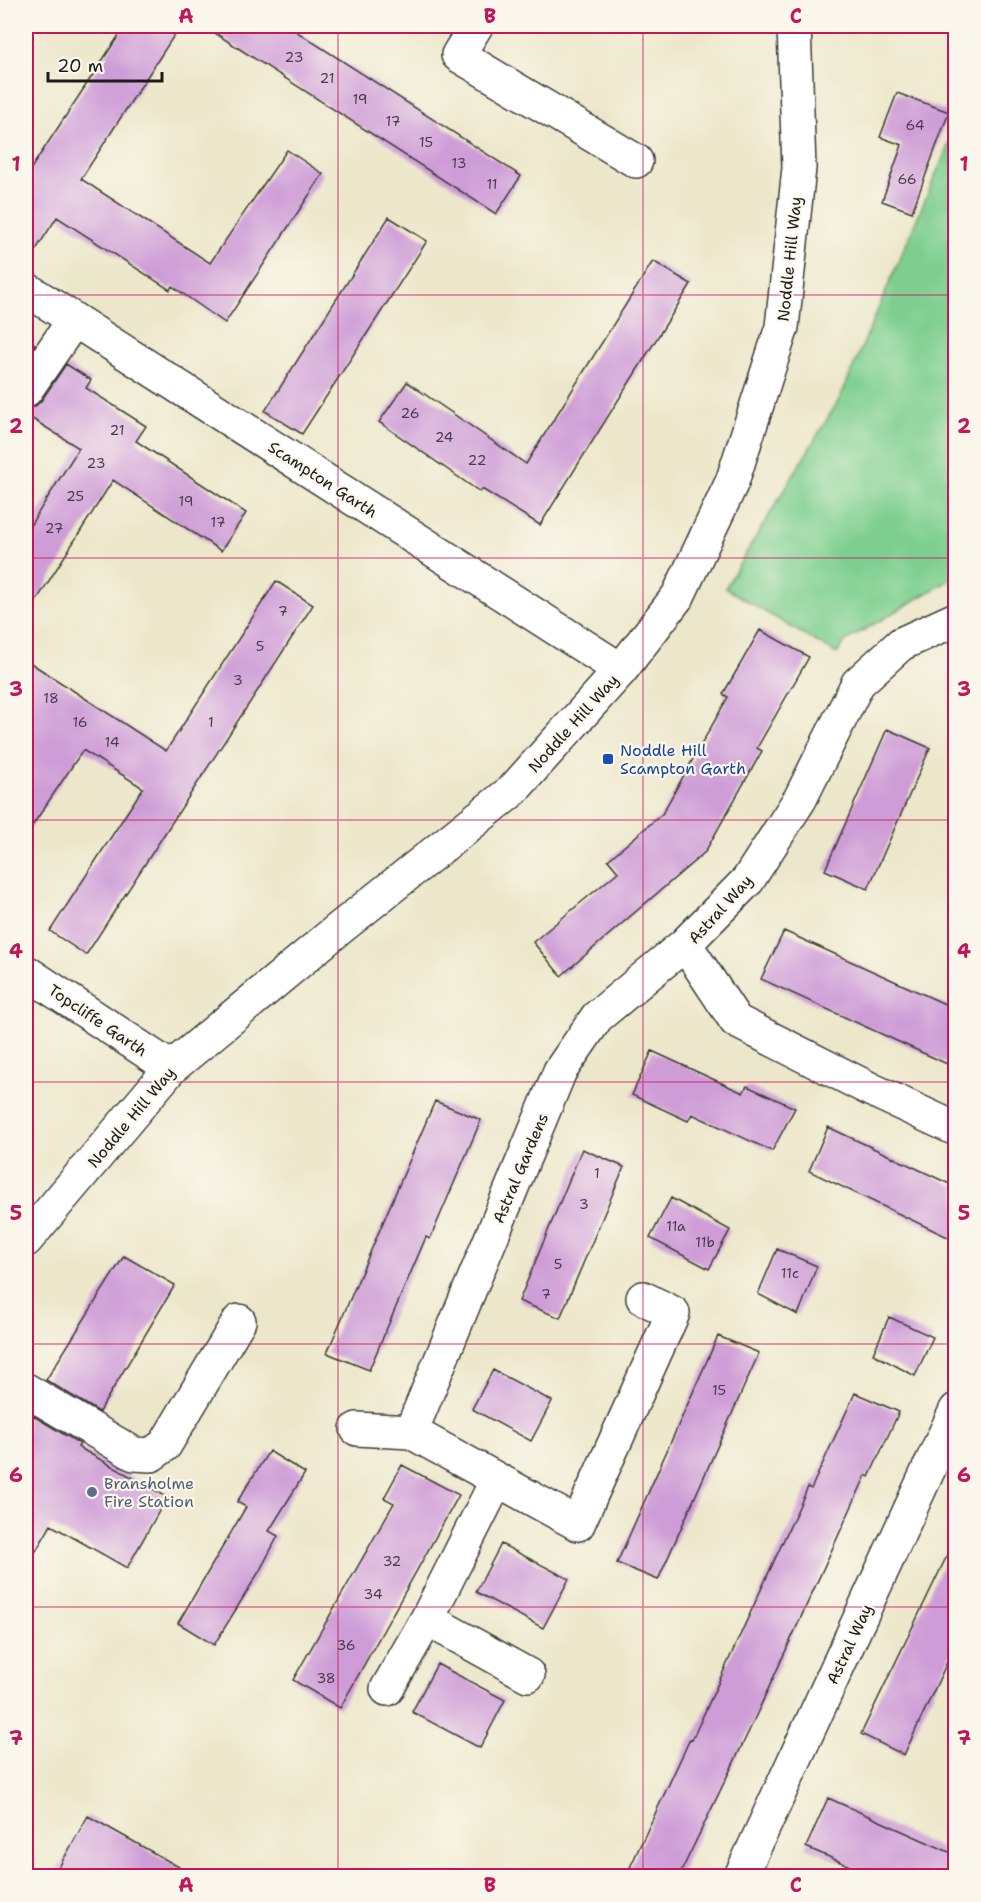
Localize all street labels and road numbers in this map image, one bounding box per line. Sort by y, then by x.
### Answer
street label: Noddle Hill Way [772,195,807,323]
street label: Scampton Garth [264,436,381,523]
street label: Noddle Hill Way [524,670,623,777]
street label: Astral Way [684,870,757,948]
street label: Topcliffe Garth [44,980,151,1061]
street label: Noddle Hill Way [83,1062,180,1172]
street label: Astral Gardens [488,1110,553,1227]
street label: Astral Way [822,1601,877,1688]

